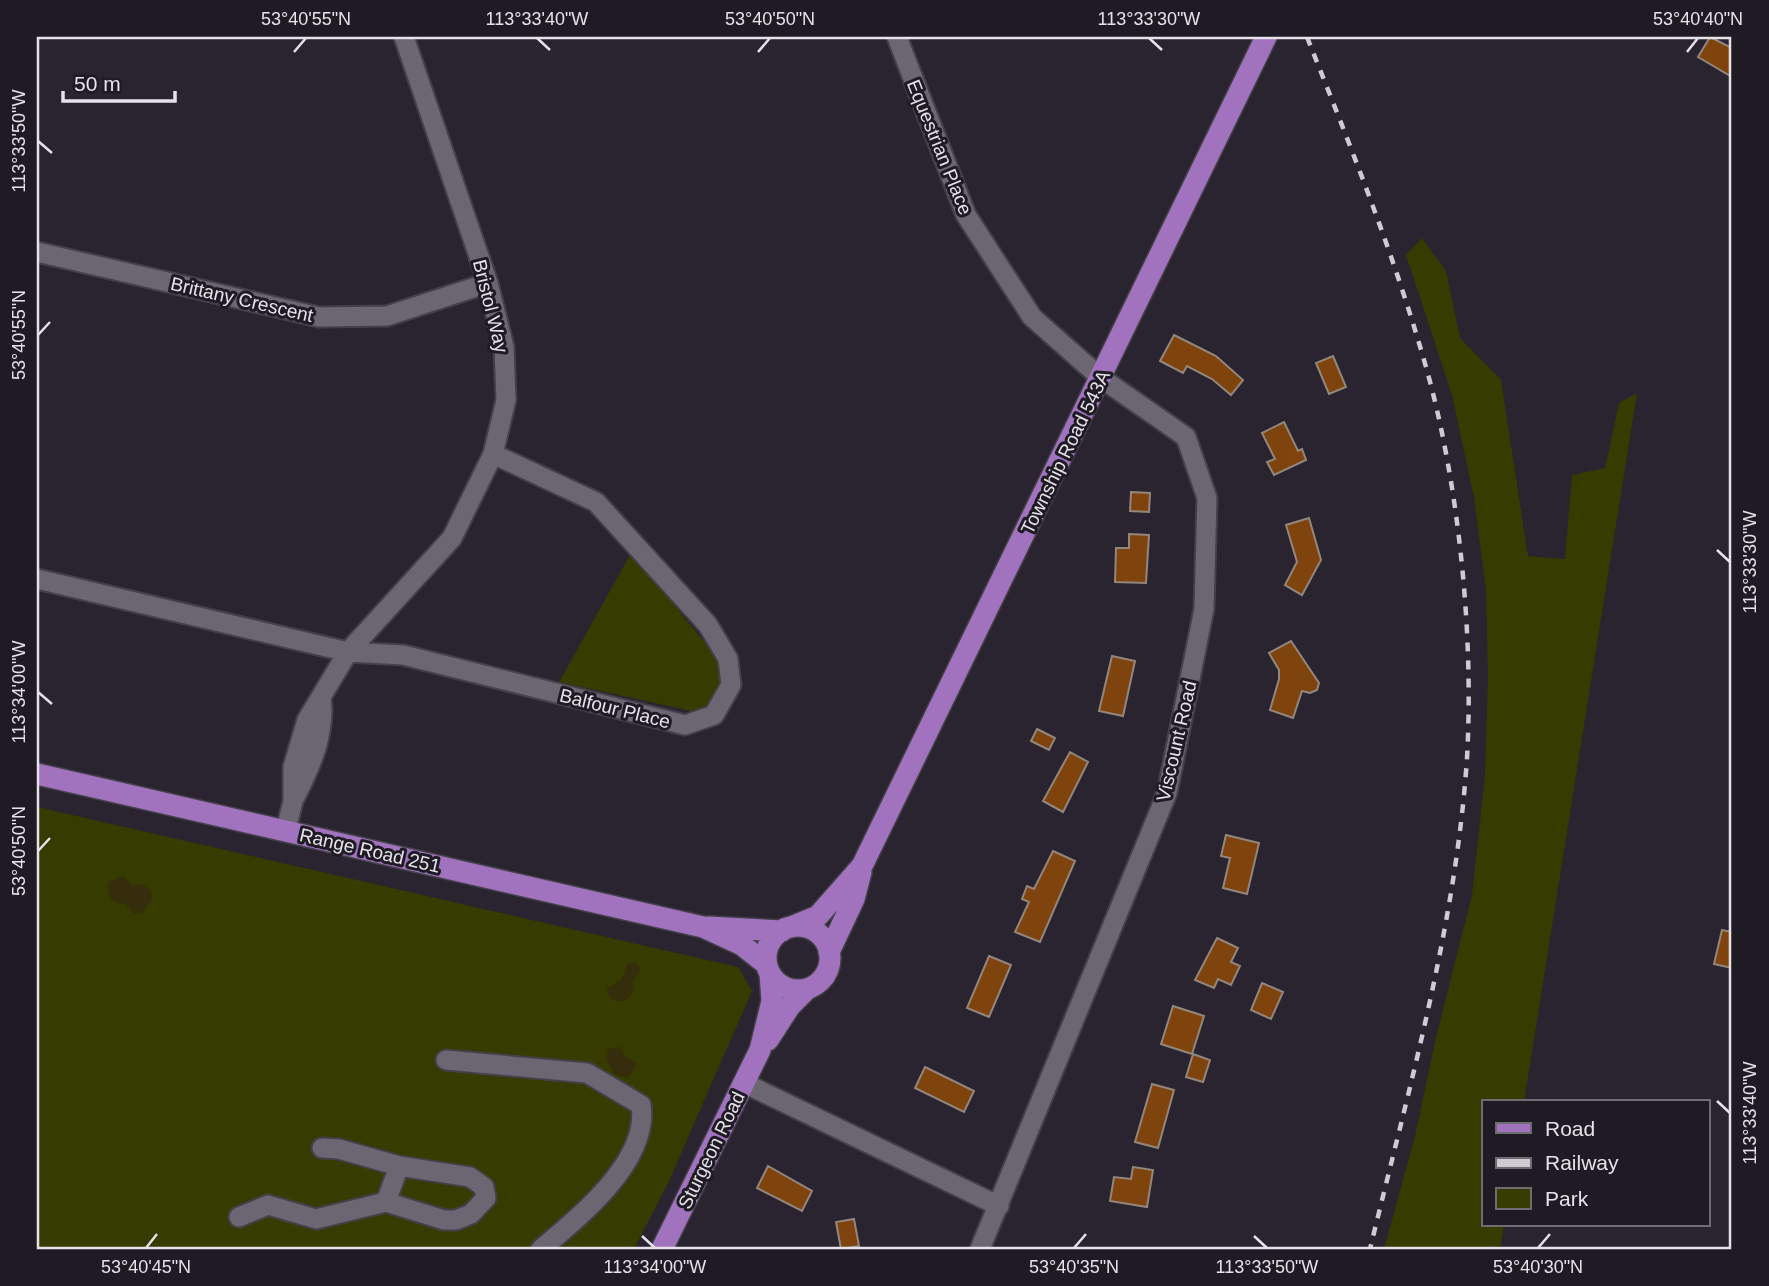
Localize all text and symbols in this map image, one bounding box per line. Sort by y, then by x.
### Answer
text: 53°40'55"N [261,9,351,29]
text: 113°33'40"W [486,9,588,29]
text: 53°40'50"N [725,9,815,29]
text: 113°33'30"W [1098,9,1200,29]
text: 53°40'40"N [1653,9,1743,29]
scale bar [63,60,175,104]
text: 50 m [74,72,121,95]
street label: Equestrian Place [903,77,976,218]
text: 113°33'50"W [9,90,29,192]
street label: Bristol Way [469,257,512,355]
street label: Brittany Crescent [169,273,316,326]
text: 53°40'55"N [9,290,29,380]
street label: Township Road 543A [1017,367,1114,538]
text: 113°33'30"W [1740,511,1760,613]
text: 113°34'00"W [9,641,29,743]
street label: Viscount Road [1152,679,1201,804]
street label: Balfour Place [558,685,672,732]
text: 53°40'50"N [9,806,29,896]
street label: Range Road 251 [298,824,442,877]
text: 113°33'40"W [1740,1062,1760,1164]
street label: Sturgeon Road [674,1088,749,1212]
legend [1482,1100,1710,1226]
text: Road [1545,1117,1595,1140]
text: Railway [1545,1151,1619,1174]
text: Park [1545,1187,1589,1210]
text: 53°40'45"N [101,1257,191,1277]
text: 113°34'00"W [604,1257,706,1277]
text: 53°40'35"N [1029,1257,1119,1277]
text: 113°33'50"W [1216,1257,1318,1277]
text: 53°40'30"N [1493,1257,1583,1277]

